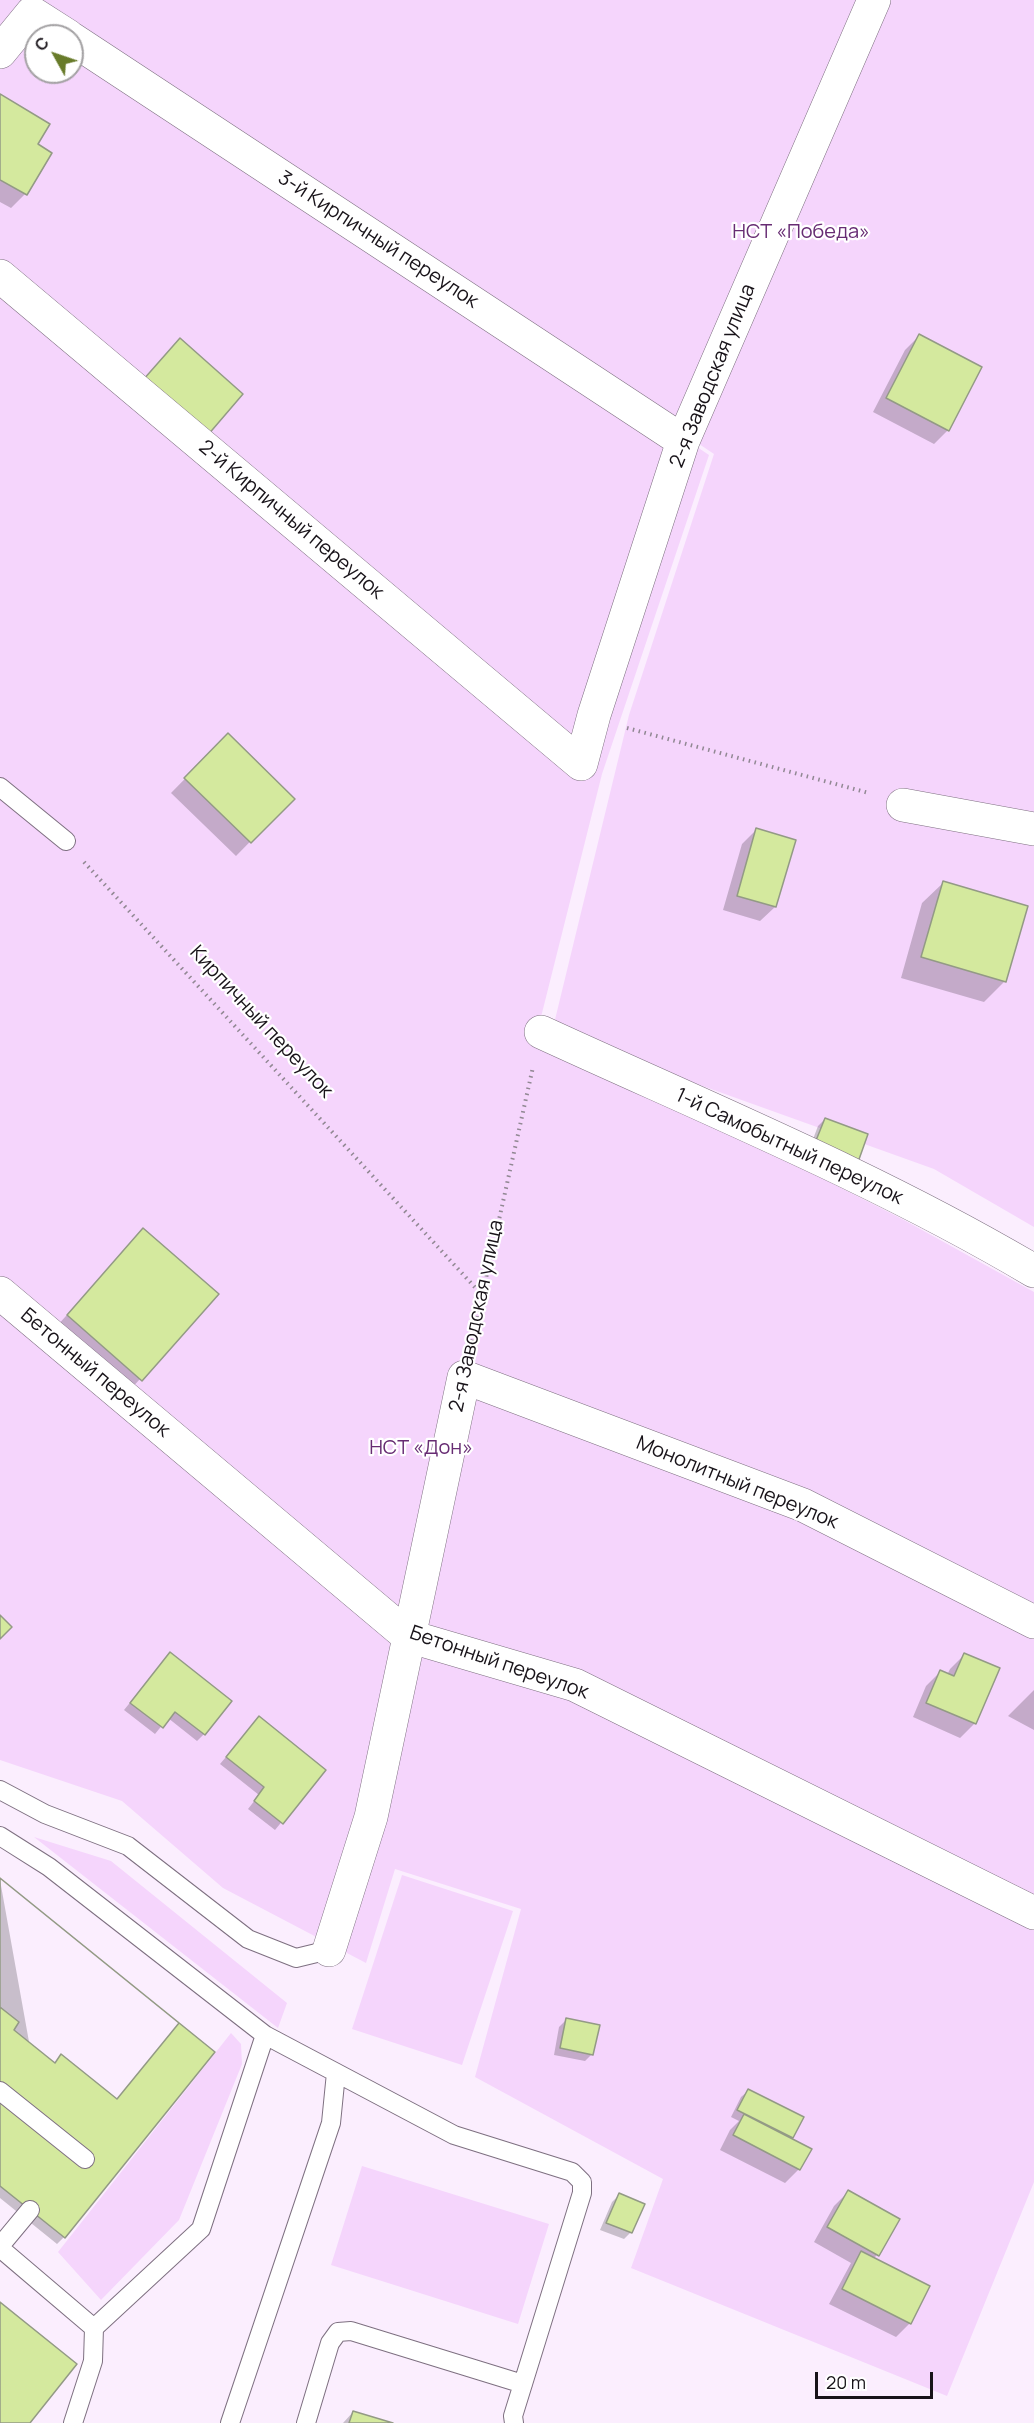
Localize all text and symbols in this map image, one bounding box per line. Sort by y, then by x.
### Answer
north arrow [24,24,84,84]
text: С [30,32,54,55]
street label: 3-й Кирпичный переулок [273,166,483,314]
park label: НСТ «Победа» [732,220,870,244]
street label: 2-я Заводская улица [665,281,761,471]
street label: 2-й Кирпичный переулок [194,435,388,605]
street label: Кирпичный переулок [184,941,338,1103]
street label: 1-й Самобытный переулок [671,1084,907,1210]
street label: 2-я Заводская улица [445,1218,509,1414]
street label: Бетонный переулок [15,1304,175,1442]
street label: Монолитный переулок [632,1431,842,1535]
park label: НСТ «Дон» [369,1436,473,1460]
street label: Бетонный переулок [406,1621,592,1705]
scale bar [818,2360,936,2398]
text: 20 m [826,2370,866,2394]

